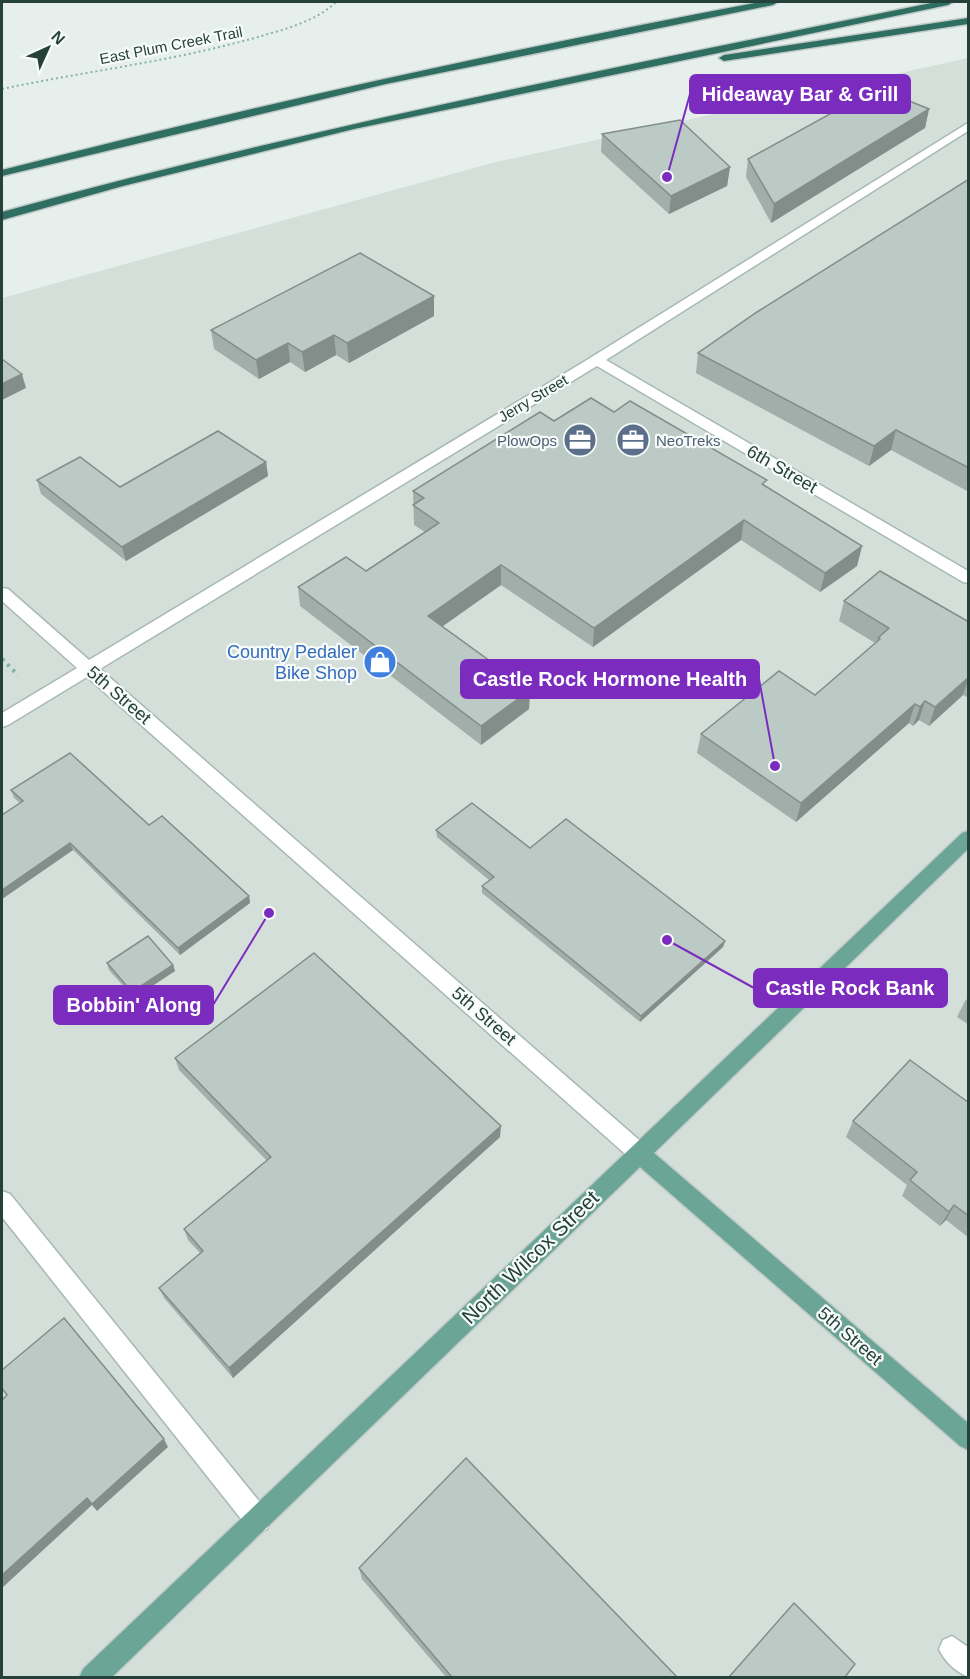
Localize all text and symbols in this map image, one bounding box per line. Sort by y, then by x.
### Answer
north arrow [18,18,78,78]
street label: East Plum Creek Trail [98,23,244,67]
text: N [48,28,68,48]
callout: Hideaway Bar & Grill [690,75,910,113]
text: Hideaway Bar & Grill [702,83,898,105]
street label: Jerry Street [495,370,571,425]
office icon: PlowOps [562,422,598,458]
office icon: NeoTreks [615,422,651,458]
place label: PlowOps [497,432,557,449]
place label: NeoTreks [656,432,720,449]
street label: 6th Street [743,441,821,497]
place label: Country Pedaler Bike Shop [227,642,357,683]
shop icon: Country Pedaler Bike Shop [362,644,398,680]
callout: Castle Rock Hormone Health [461,660,759,698]
street label: 5th Street [83,662,155,728]
text: Castle Rock Hormone Health [473,668,747,690]
callout: Castle Rock Bank [754,969,947,1007]
text: Castle Rock Bank [766,977,935,999]
street label: 5th Street [448,983,520,1049]
callout: Bobbin' Along [54,986,213,1024]
text: Bobbin' Along [66,994,202,1016]
street label: North Wilcox Street [457,1186,603,1328]
street label: 5th Street [814,1303,886,1369]

